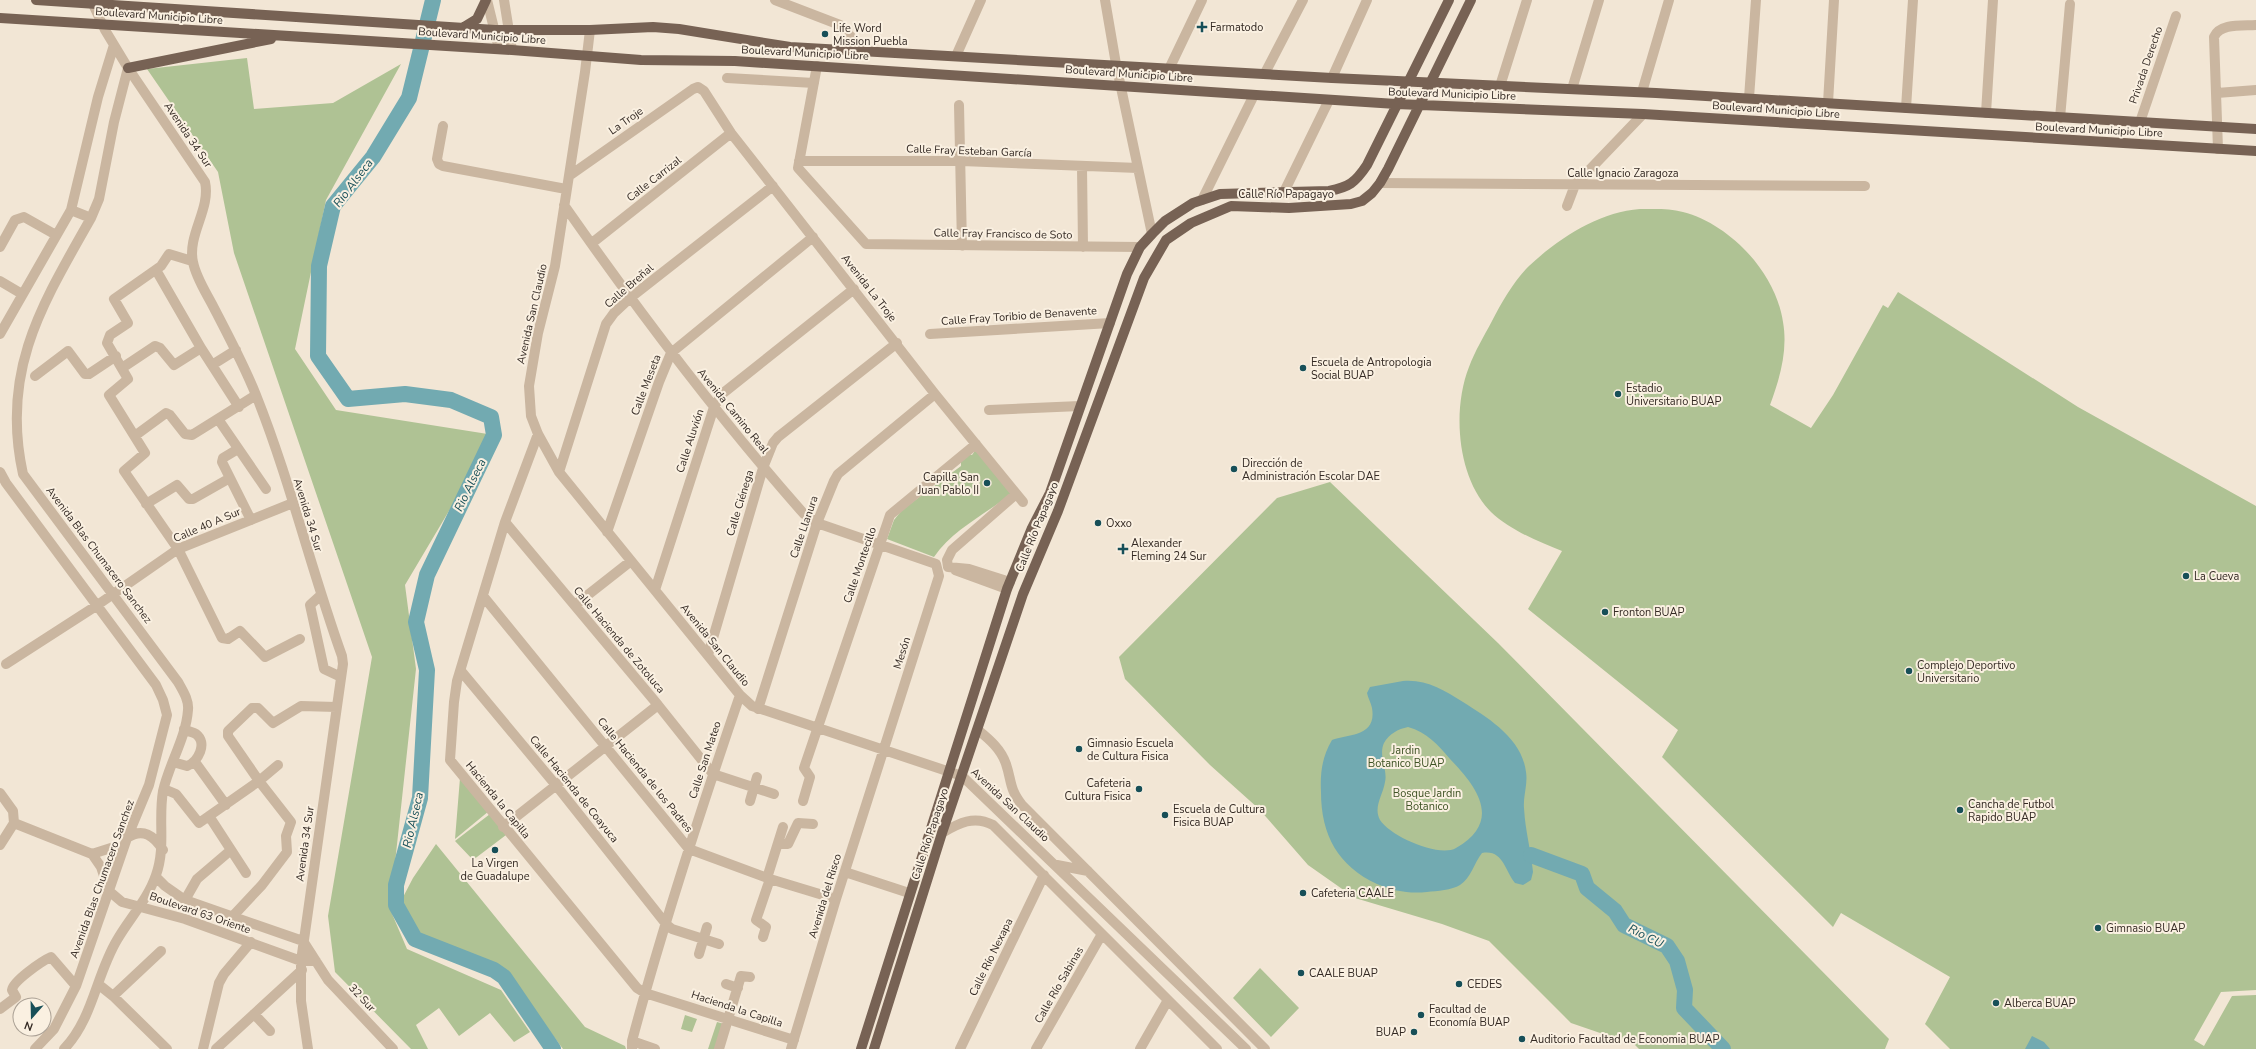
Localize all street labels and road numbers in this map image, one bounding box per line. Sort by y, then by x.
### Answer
street label: Boulevard Municipio Libre [95,4,223,28]
street label: Boulevard Municipio Libre [418,24,546,48]
street label: Privada Derecho [2126,24,2166,106]
street label: Boulevard Municipio Libre [741,42,869,64]
street label: Boulevard Municipio Libre [1065,62,1193,86]
street label: Boulevard Municipio Libre [1388,84,1516,104]
street label: Boulevard Municipio Libre [1712,98,1840,122]
street label: Avenida 34 Sur [161,99,215,171]
street label: La Troje [606,104,646,138]
street label: Boulevard Municipio Libre [2035,119,2163,141]
street label: Calle Fray Esteban García [906,141,1032,161]
street label: Calle Carrizal [623,152,685,205]
street label: Calle Ignacio Zaragoza [1567,166,1679,181]
street label: Calle Río Papagayo [1238,187,1334,202]
street label: Calle Fray Francisco de Soto [933,225,1073,243]
street label: Avenida La Troje [838,251,900,325]
street label: Calle Breñal [601,260,657,312]
street label: Avenida San Claudio [513,262,551,366]
street label: Calle Fray Toribio de Benavente [941,303,1098,329]
street label: Calle Meseta [627,352,665,418]
street label: Avenida Camino Real [694,365,772,457]
street label: Calle Aluvión [673,407,707,475]
street label: Calle Ciénega [723,468,757,538]
street label: Avenida 34 Sur [290,476,326,554]
street label: Calle Río Papagayo [1012,480,1062,574]
street label: Avenida Blas Chumacero Sanchez [43,484,155,626]
street label: Calle Llanura [786,493,822,560]
street label: Calle 40 A Sur [171,504,243,546]
street label: Calle Montecillo [840,525,880,605]
street label: Calle Hacienda de Zotoluca [570,584,668,697]
street label: Avenida San Claudio [677,600,753,690]
street label: Mesón [890,635,914,671]
street label: Calle Hacienda de los Padres [594,714,696,836]
street label: Calle San Mateo [685,719,725,801]
street label: Calle Hacienda de Coayuca [526,732,622,846]
street label: Hacienda la Capilla [462,758,534,842]
street label: Avenida San Claudio [967,765,1053,845]
street label: Calle Río Papagayo [908,786,952,882]
street label: Avenida Blas Chumacero Sanchez [66,798,138,960]
street label: Avenida 34 Sur [292,805,318,883]
street label: Avenida del Risco [805,852,845,940]
street label: Boulevard 63 Oriente [147,889,253,937]
street label: Calle Río Nexapa [966,915,1016,998]
street label: Calle Río Sabinas [1031,944,1087,1026]
street label: 32 Sur [345,981,379,1015]
street label: Hacienda la Capilla [689,987,785,1031]

